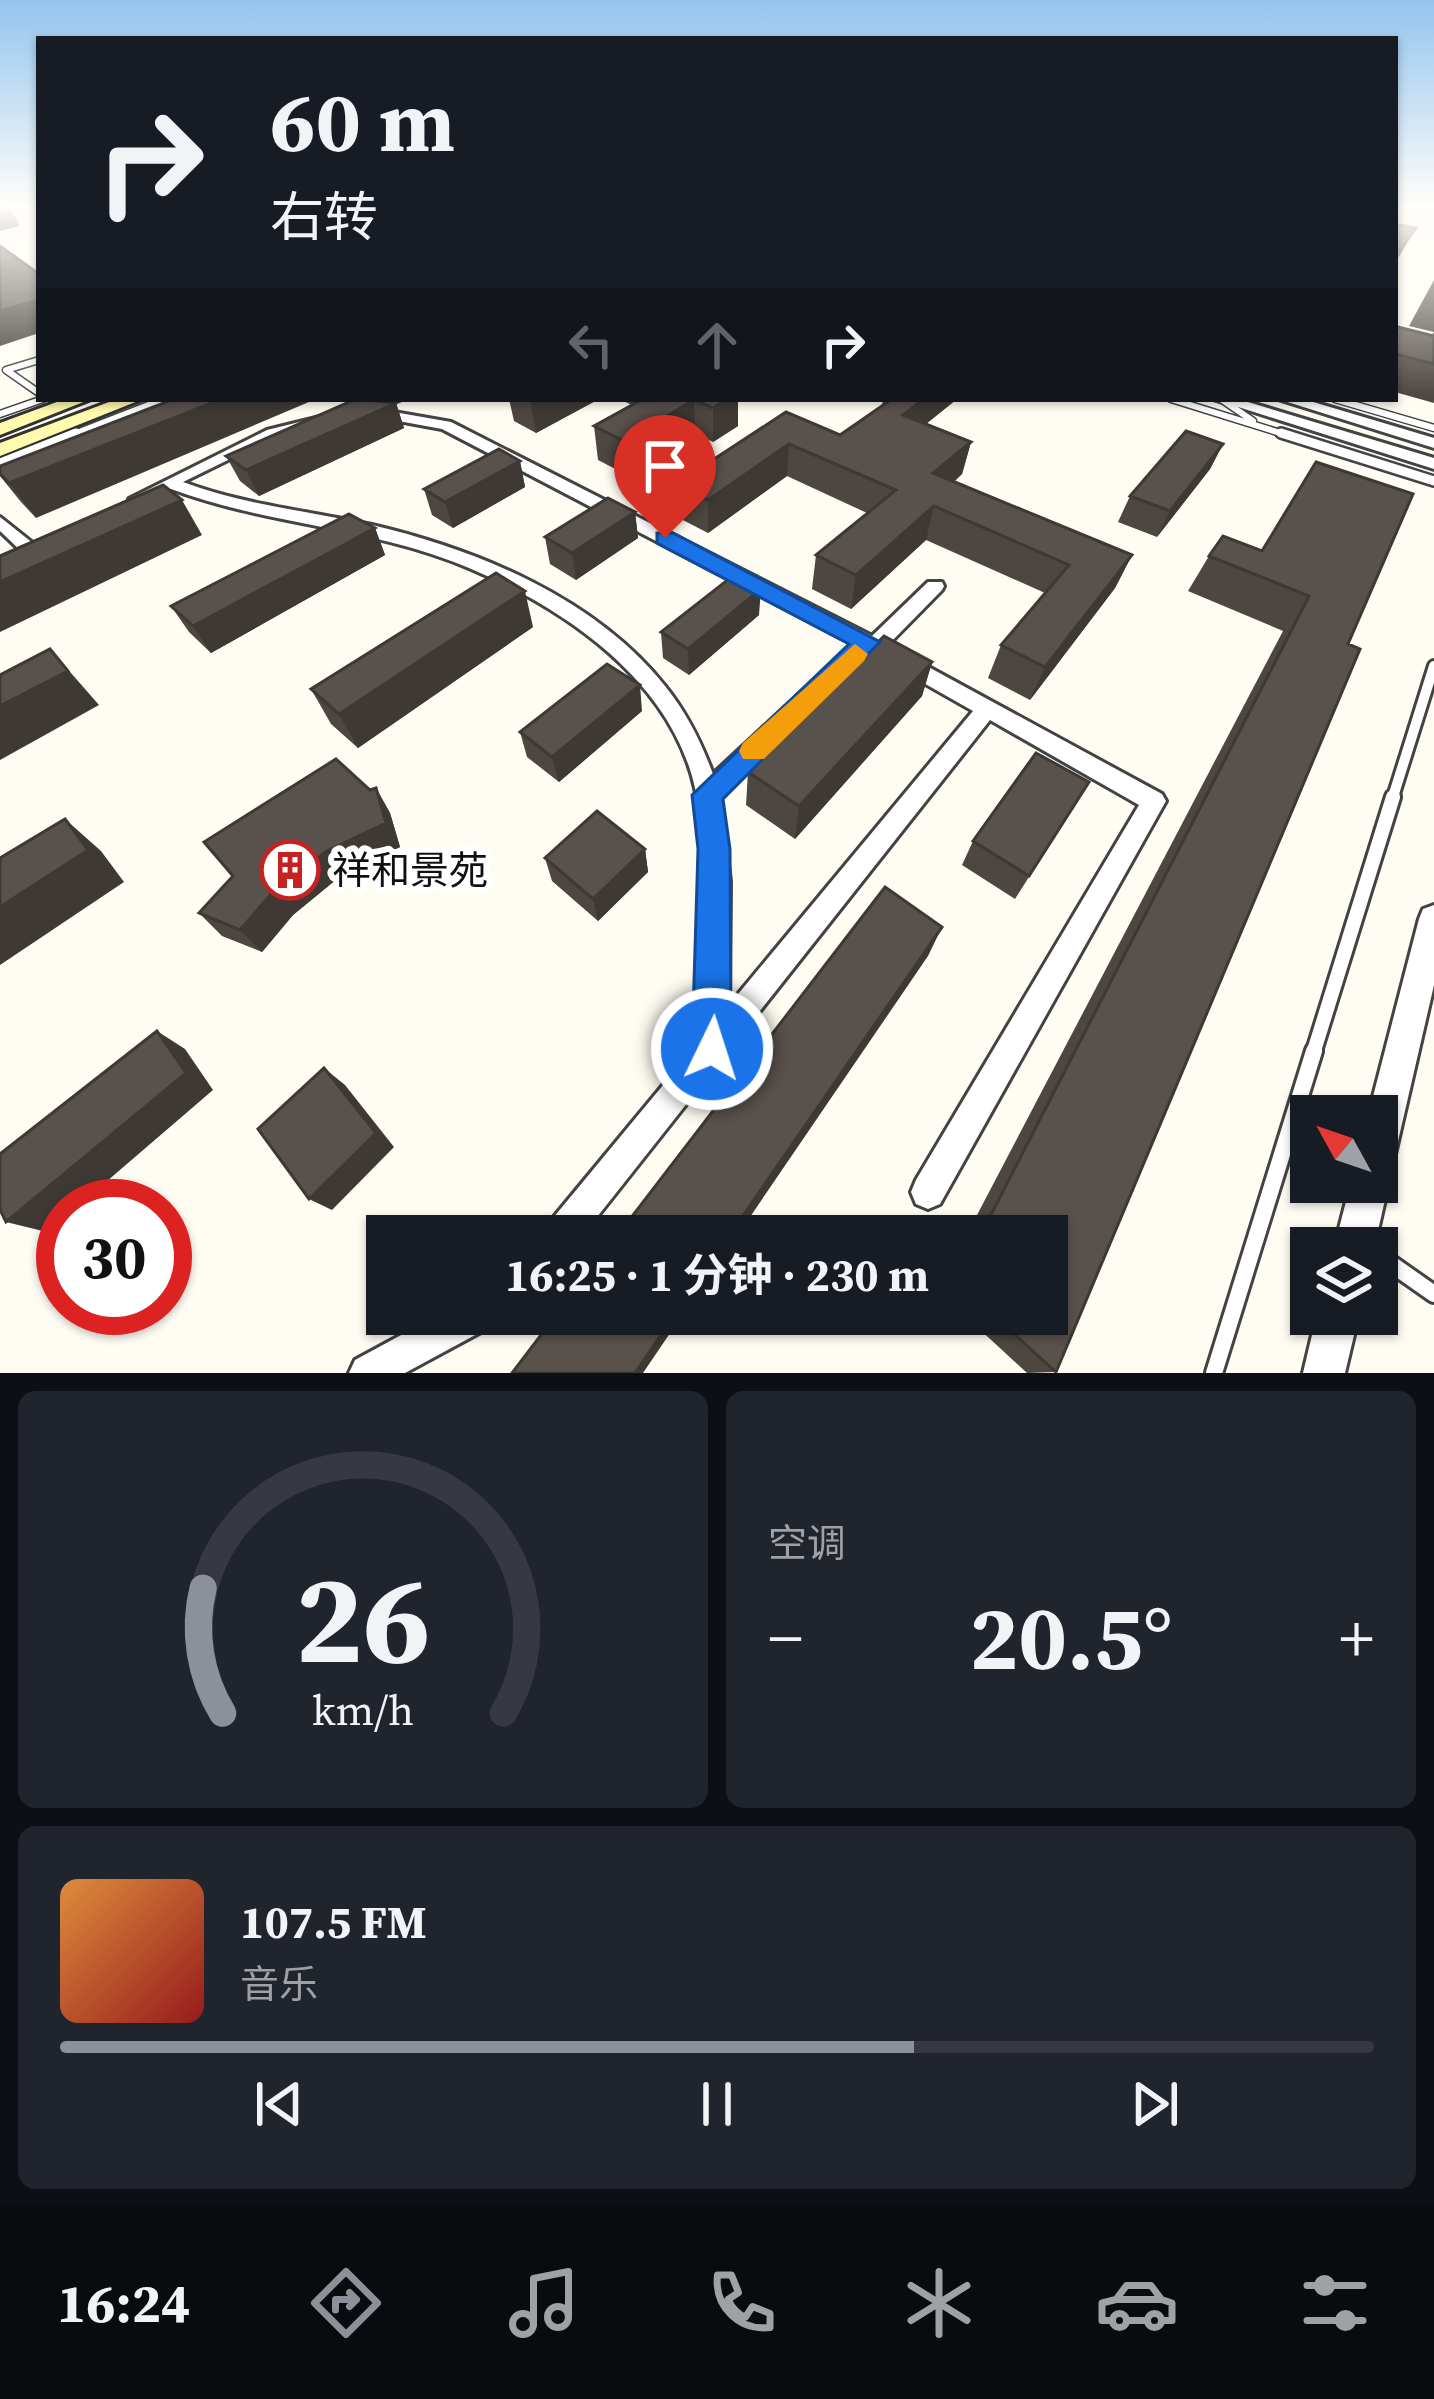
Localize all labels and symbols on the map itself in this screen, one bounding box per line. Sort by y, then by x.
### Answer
pin [614,415,716,538]
building icon: 祥和景苑 [259,839,321,901]
place label: 祥和景苑 [332,844,488,897]
position arrow [649,986,775,1112]
north arrow [1290,1095,1398,1203]
speed limit sign: 30 [36,1179,192,1335]

